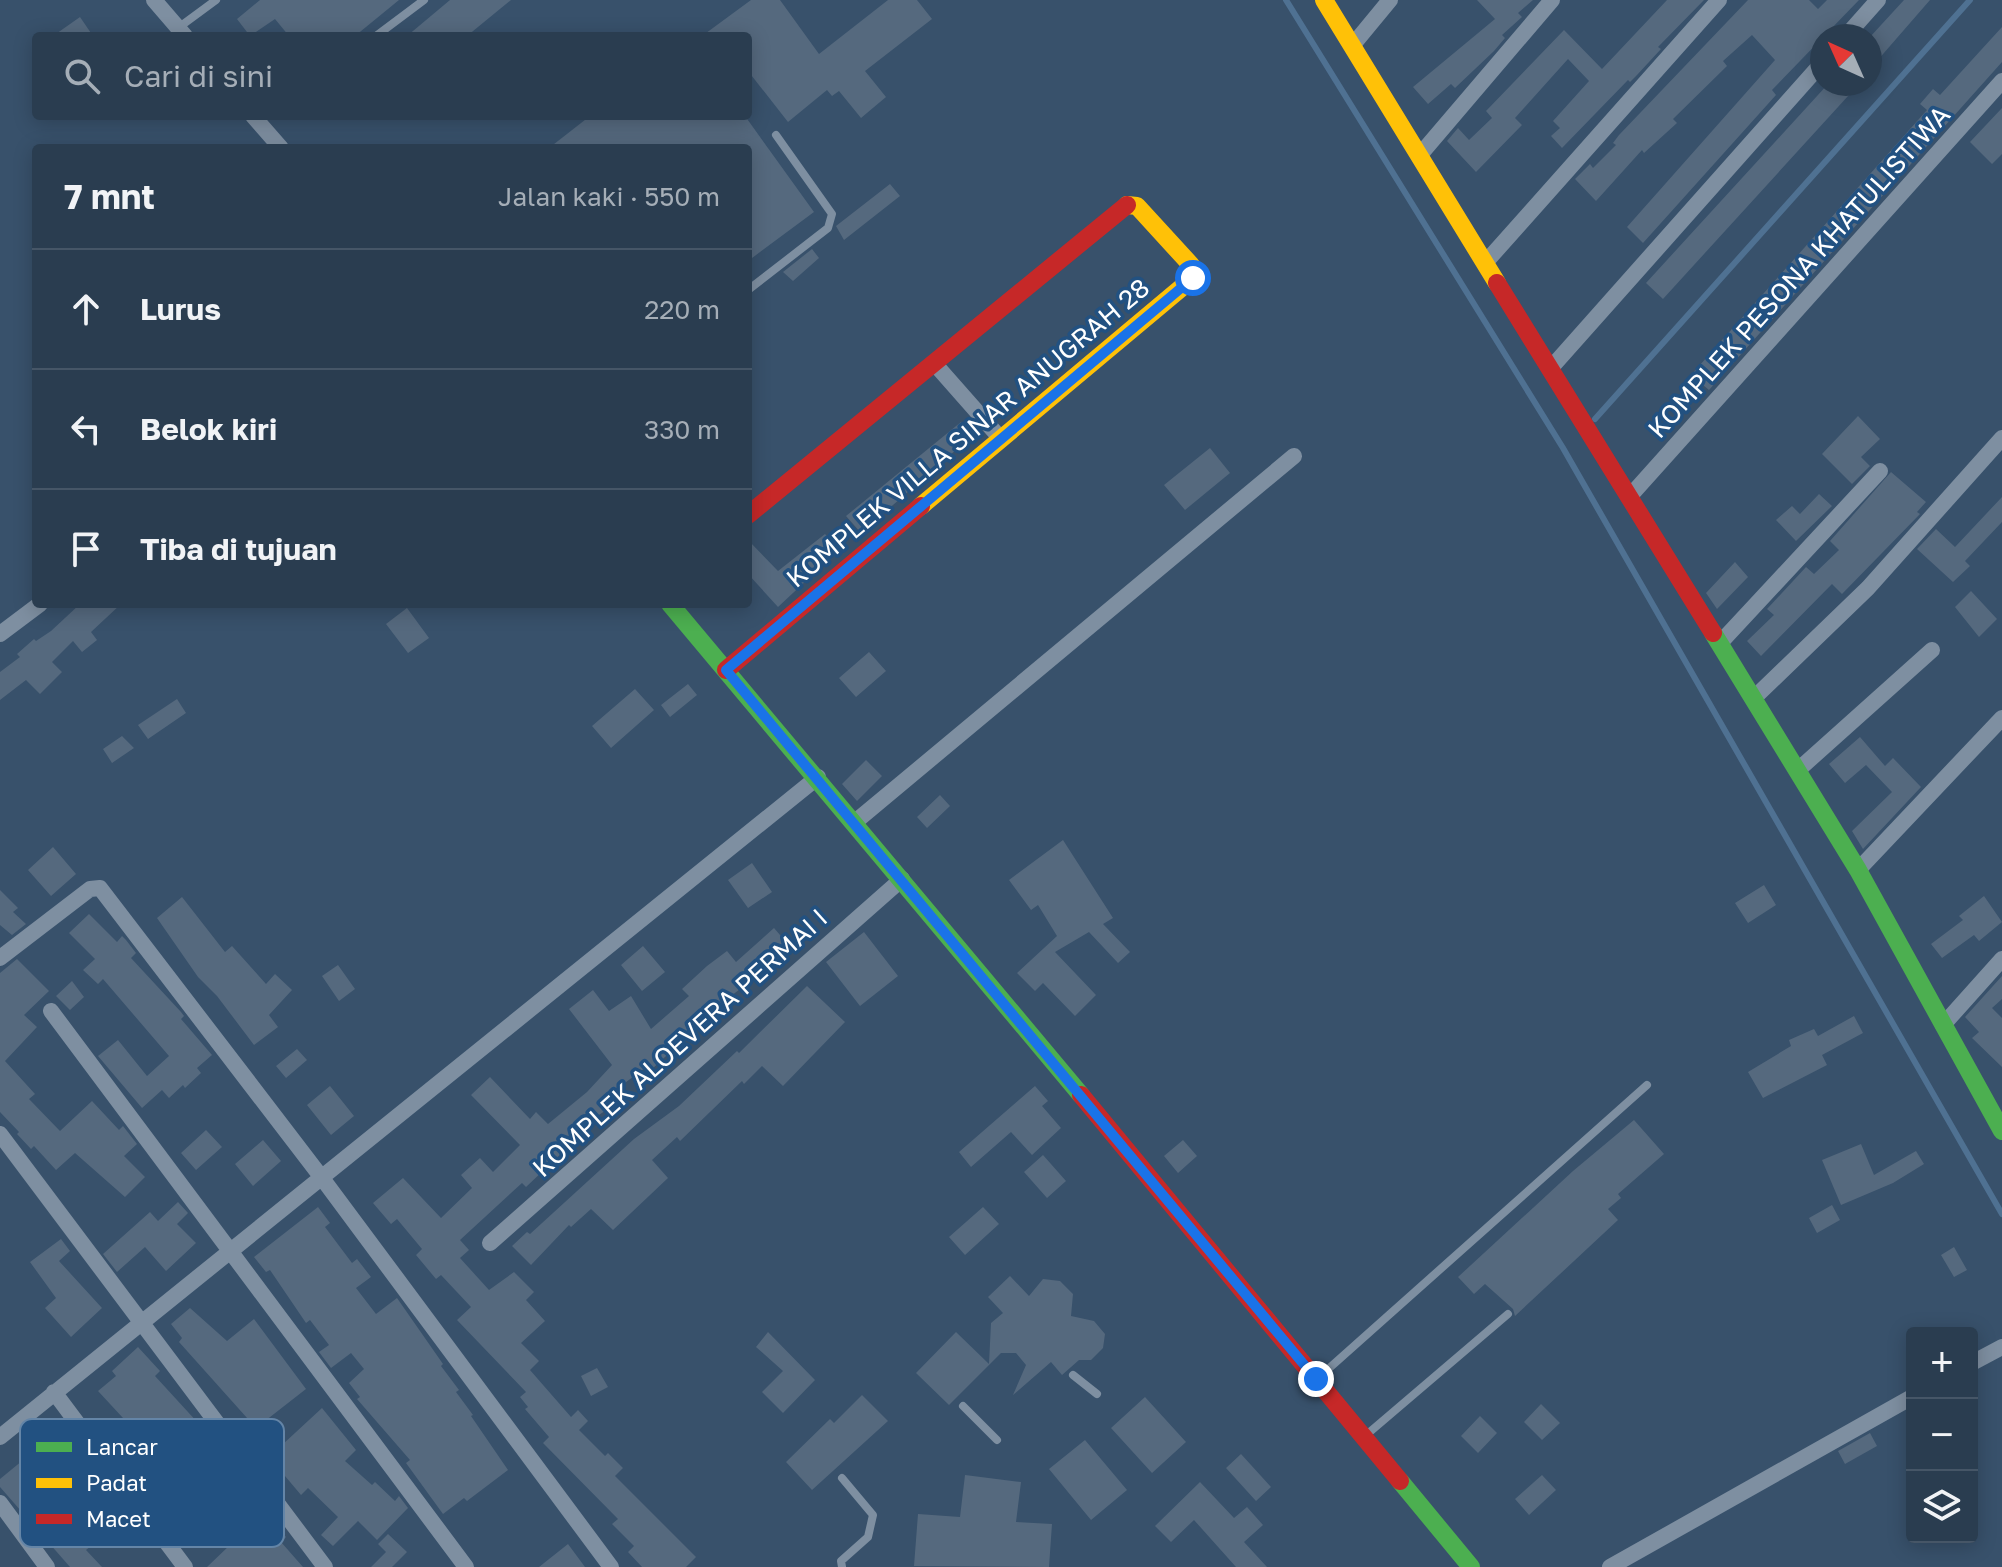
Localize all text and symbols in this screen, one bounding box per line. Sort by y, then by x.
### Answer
north arrow [1810,24,1882,96]
search box [32,32,752,120]
icon: search [60,54,104,98]
text: Cari di sini [124,58,273,94]
street label: KOMPLEK PESONA KHATULISTIWA [1641,99,1956,444]
text: 7 mnt [64,176,155,216]
text: Jalan kaki · 550 m [498,181,720,212]
route start [1175,260,1211,296]
street label: KOMPLEK VILLA SINAR ANUGRAH 28 [780,272,1155,594]
icon: ahead [64,287,108,331]
text: Lurus [140,291,221,327]
text: 220 m [644,294,720,325]
icon: left [64,407,108,451]
text: Belok kiri [140,411,277,447]
text: 330 m [644,414,720,445]
icon: arrive [64,527,108,571]
text: Tiba di tujuan [140,531,337,567]
street label: KOMPLEK ALOEVERA PERMAI I [526,902,833,1183]
map controls [1906,1327,1978,1543]
button: + [1906,1327,1978,1399]
route end [1298,1361,1334,1397]
button: − [1906,1399,1978,1471]
legend [20,1419,284,1547]
text: Lancar [86,1433,158,1460]
text: Padat [86,1469,147,1496]
button: layers [1906,1471,1978,1543]
text: Macet [86,1505,151,1532]

